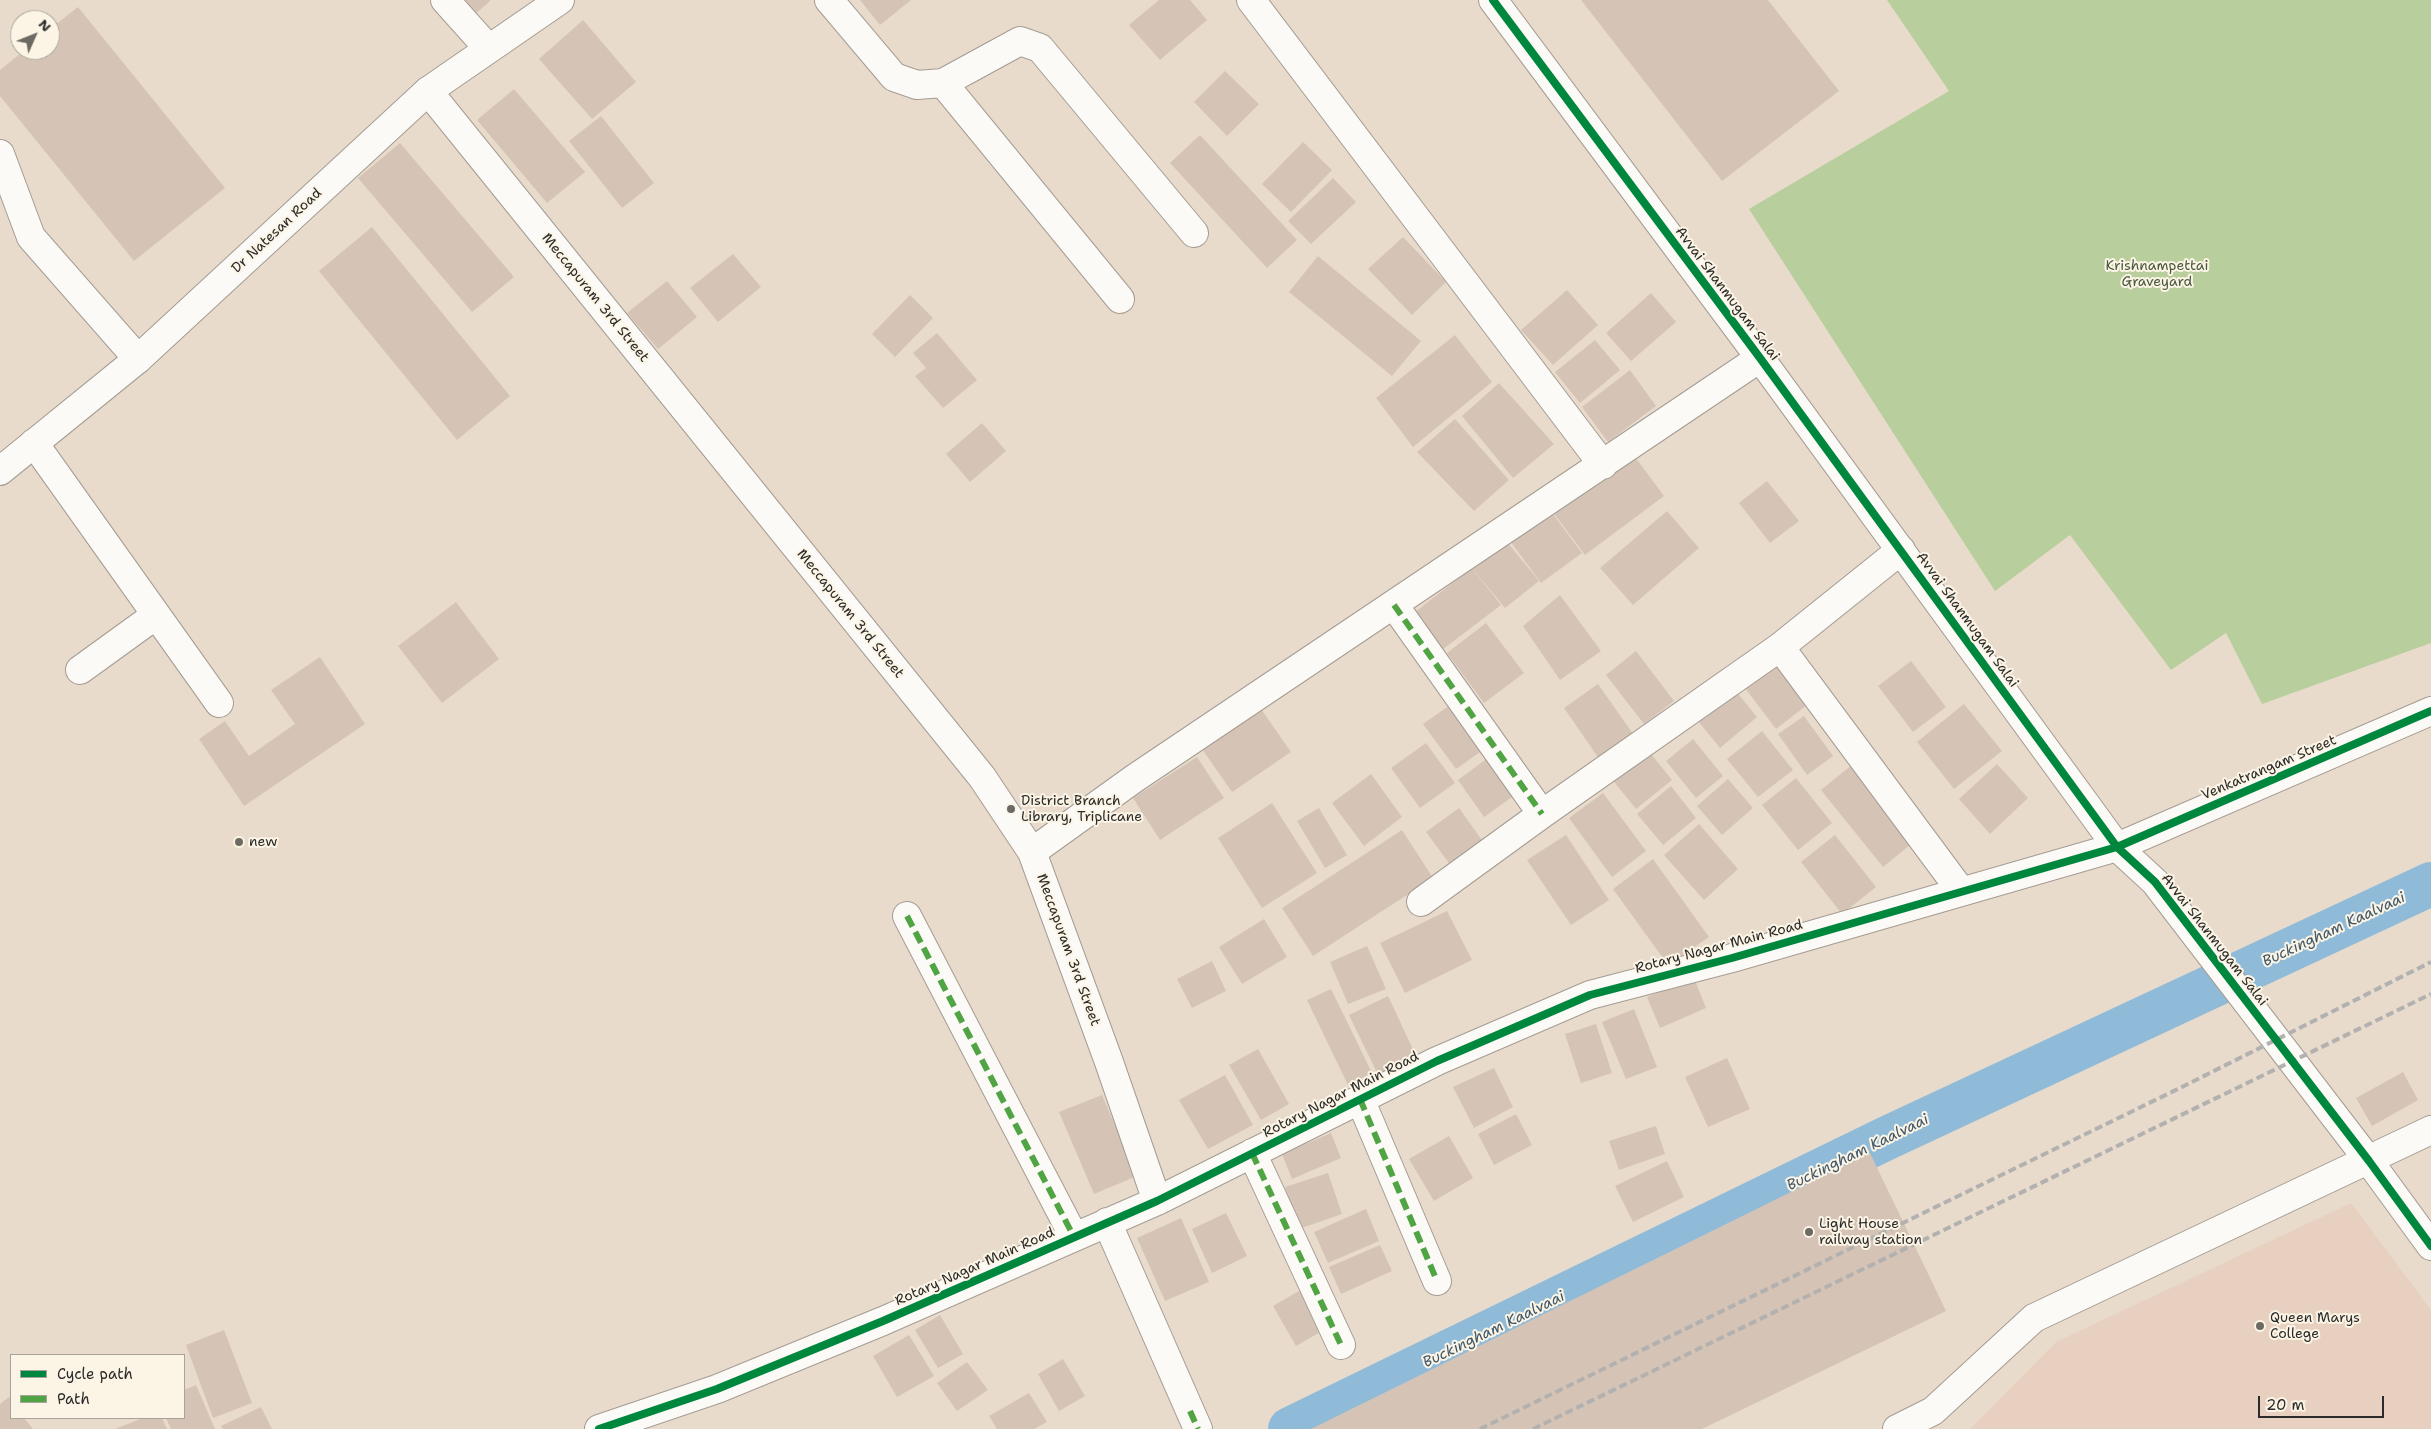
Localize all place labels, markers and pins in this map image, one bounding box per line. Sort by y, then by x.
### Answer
place label: District Branch Library, Triplicane [1021,793,1142,826]
marker: District Branch Library, Triplicane [1005,803,1017,815]
place label: new [249,834,277,850]
marker: new [233,836,245,848]
place label: Light House railway station [1819,1216,1922,1248]
marker: Light House railway station [1803,1226,1815,1238]
place label: Queen Marys College [2270,1310,2360,1342]
marker: Queen Marys College [2254,1320,2266,1332]

